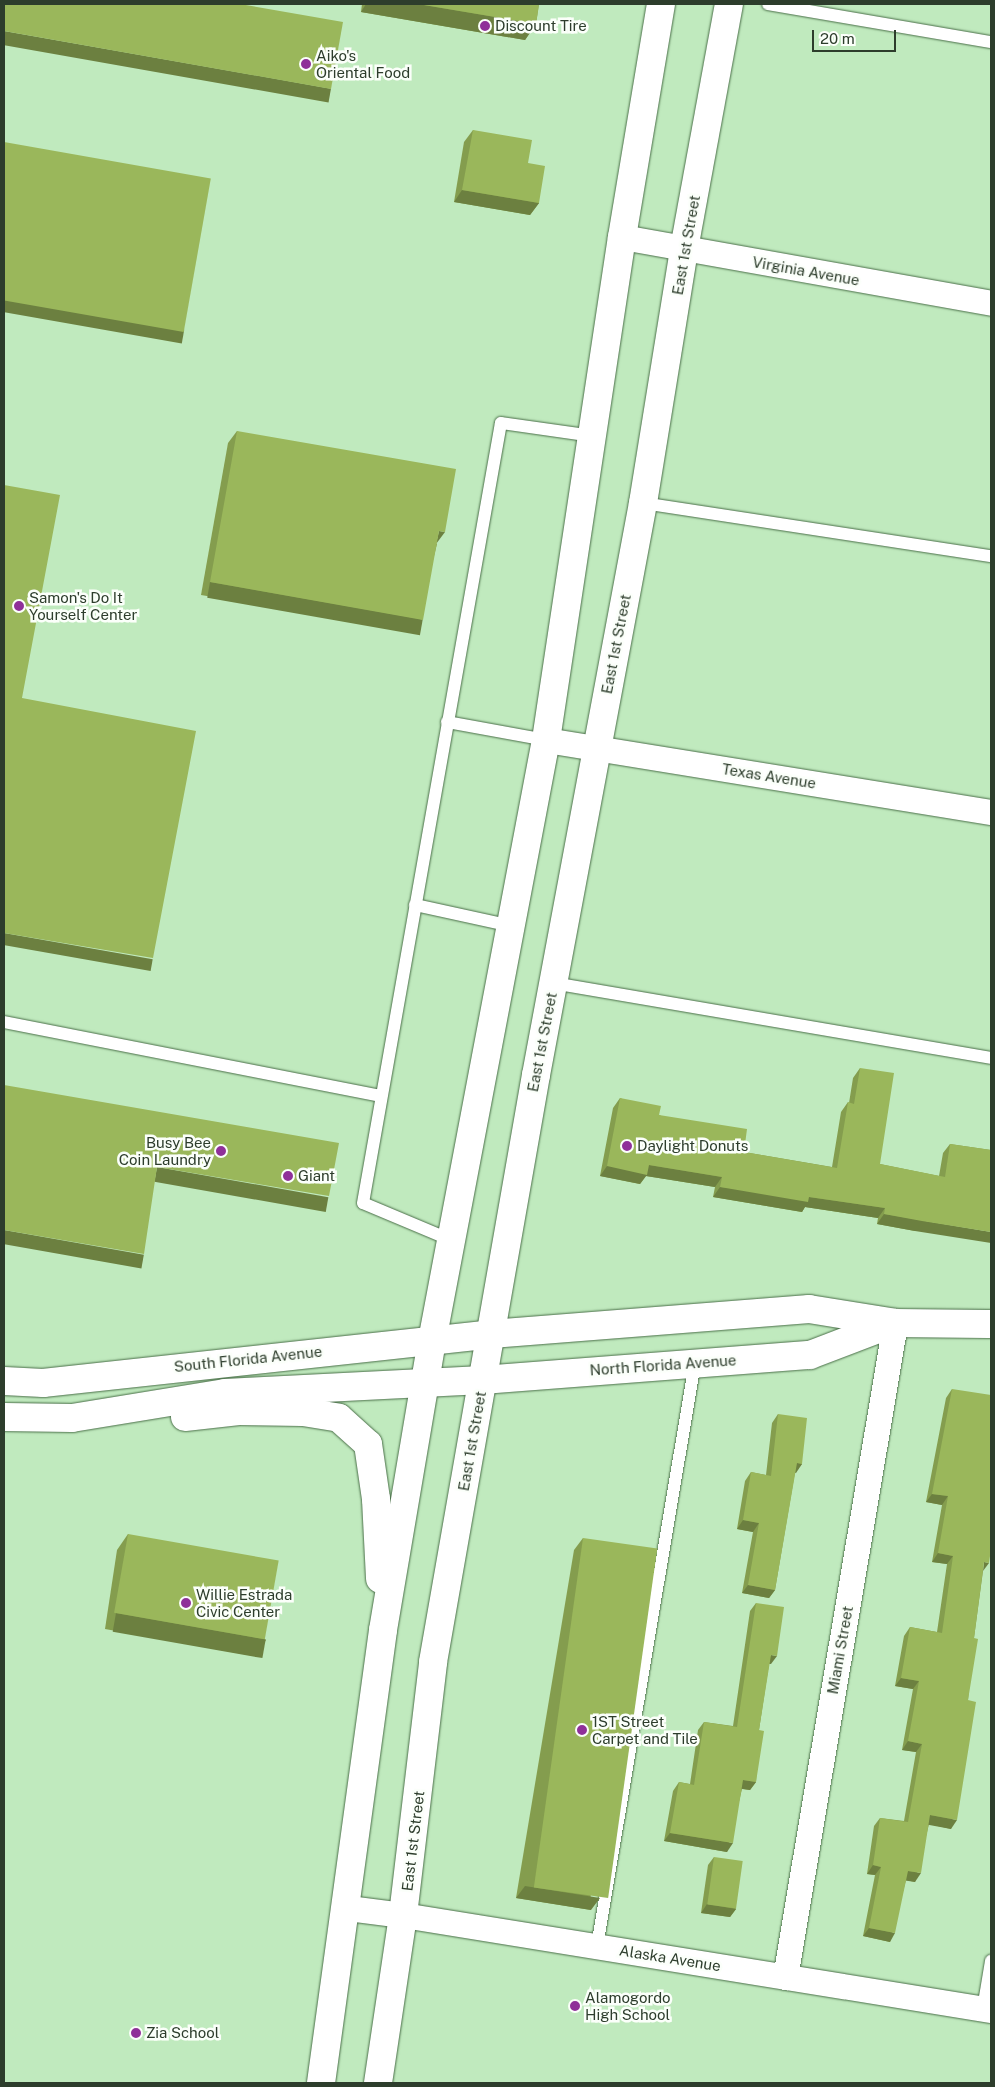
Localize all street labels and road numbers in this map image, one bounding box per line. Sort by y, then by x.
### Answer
street label: East 1st Street [668,194,704,296]
street label: Virginia Avenue [751,253,861,289]
street label: East 1st Street [598,593,634,695]
street label: Texas Avenue [721,760,817,792]
street label: East 1st Street [524,991,560,1093]
street label: South Florida Avenue [173,1342,323,1376]
street label: North Florida Avenue [589,1351,737,1379]
street label: East 1st Street [454,1390,490,1492]
street label: Miami Street [823,1604,857,1696]
street label: East 1st Street [398,1790,428,1892]
street label: Alaska Avenue [618,1941,722,1975]

